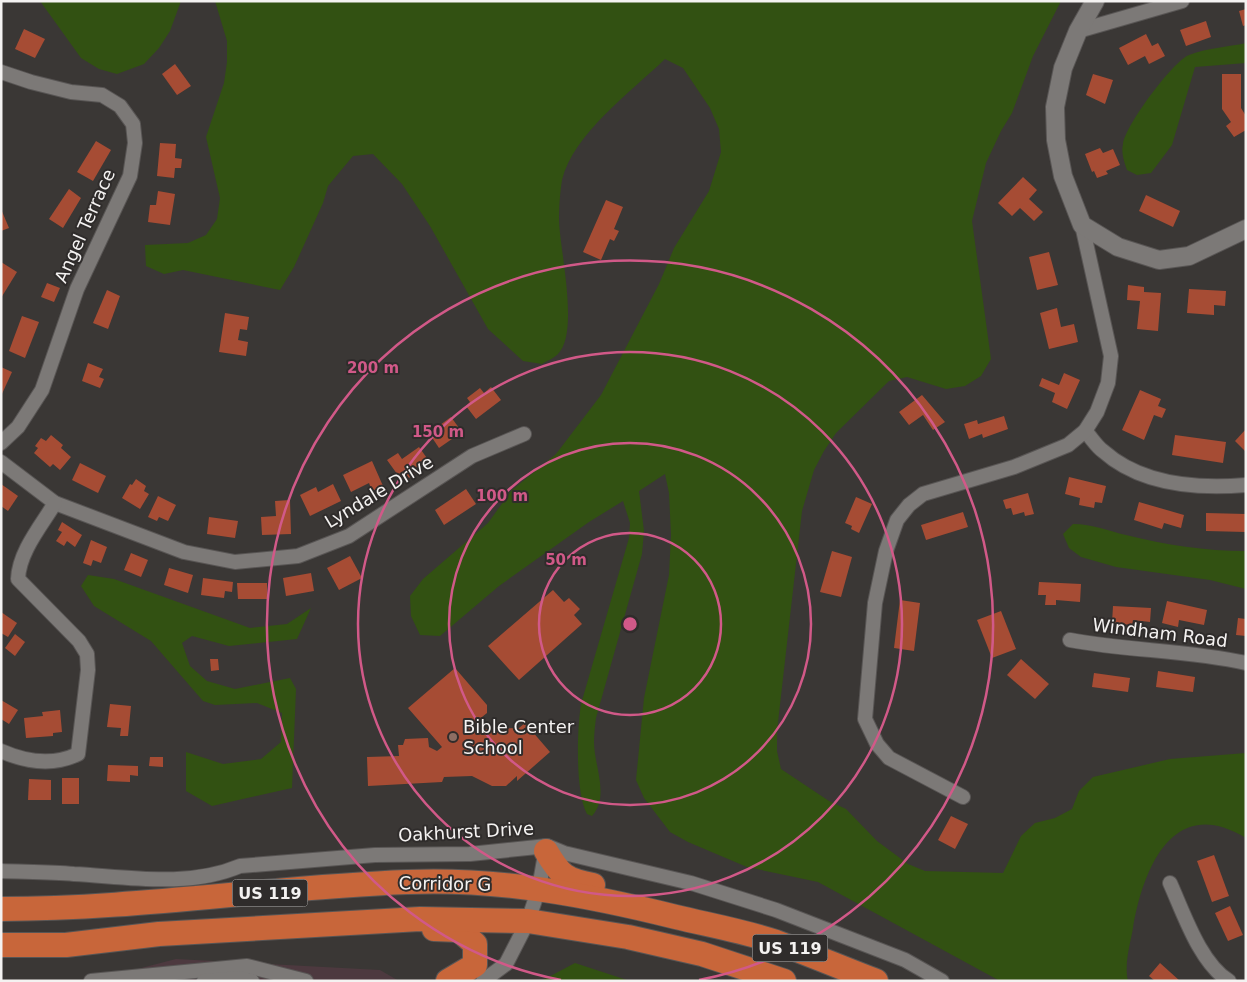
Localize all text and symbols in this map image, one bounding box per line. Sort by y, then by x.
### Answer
street label: Angel Terrace [50,166,119,286]
text: 200 m [347,359,399,377]
text: 150 m [412,423,464,441]
street label: Lyndale Drive [321,451,437,532]
text: 100 m [476,487,528,505]
text: 50 m [545,551,587,569]
street label: Windham Road [1091,614,1229,651]
centre of rings [621,615,639,633]
place label: Bible Center School [463,716,575,758]
marker: Bible Center School [447,731,459,743]
street label: Oakhurst Drive [398,817,534,846]
street label: Corridor G [399,872,491,895]
road number: US 119 [232,880,308,906]
road number: US 119 [752,934,828,961]

